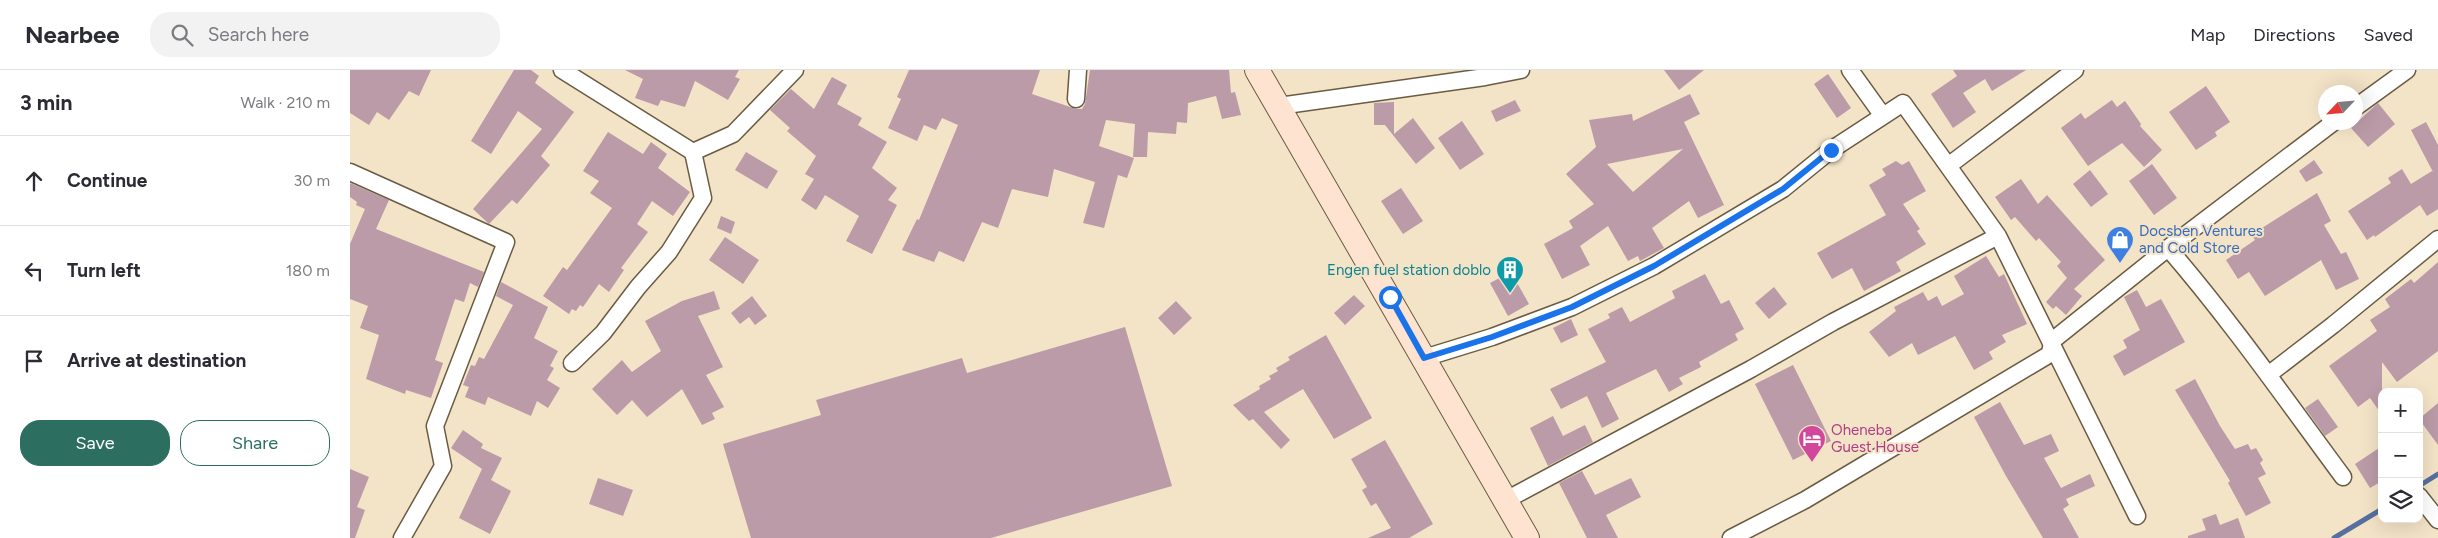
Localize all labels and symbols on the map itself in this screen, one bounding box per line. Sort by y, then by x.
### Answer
north arrow [2318,85,2363,130]
route end [1820,139,1843,162]
place label: Docsben Ventures and Cold Store [2139,222,2263,257]
shop icon: Docsben Ventures and Cold Store [2105,225,2135,264]
building icon: Engen fuel station doblo [1495,255,1525,294]
place label: Engen fuel station doblo [1327,261,1491,279]
route start [1379,286,1402,309]
place label: Oheneba Guest House [1831,421,1919,456]
hotel icon: Oheneba Guest House [1797,424,1827,463]

